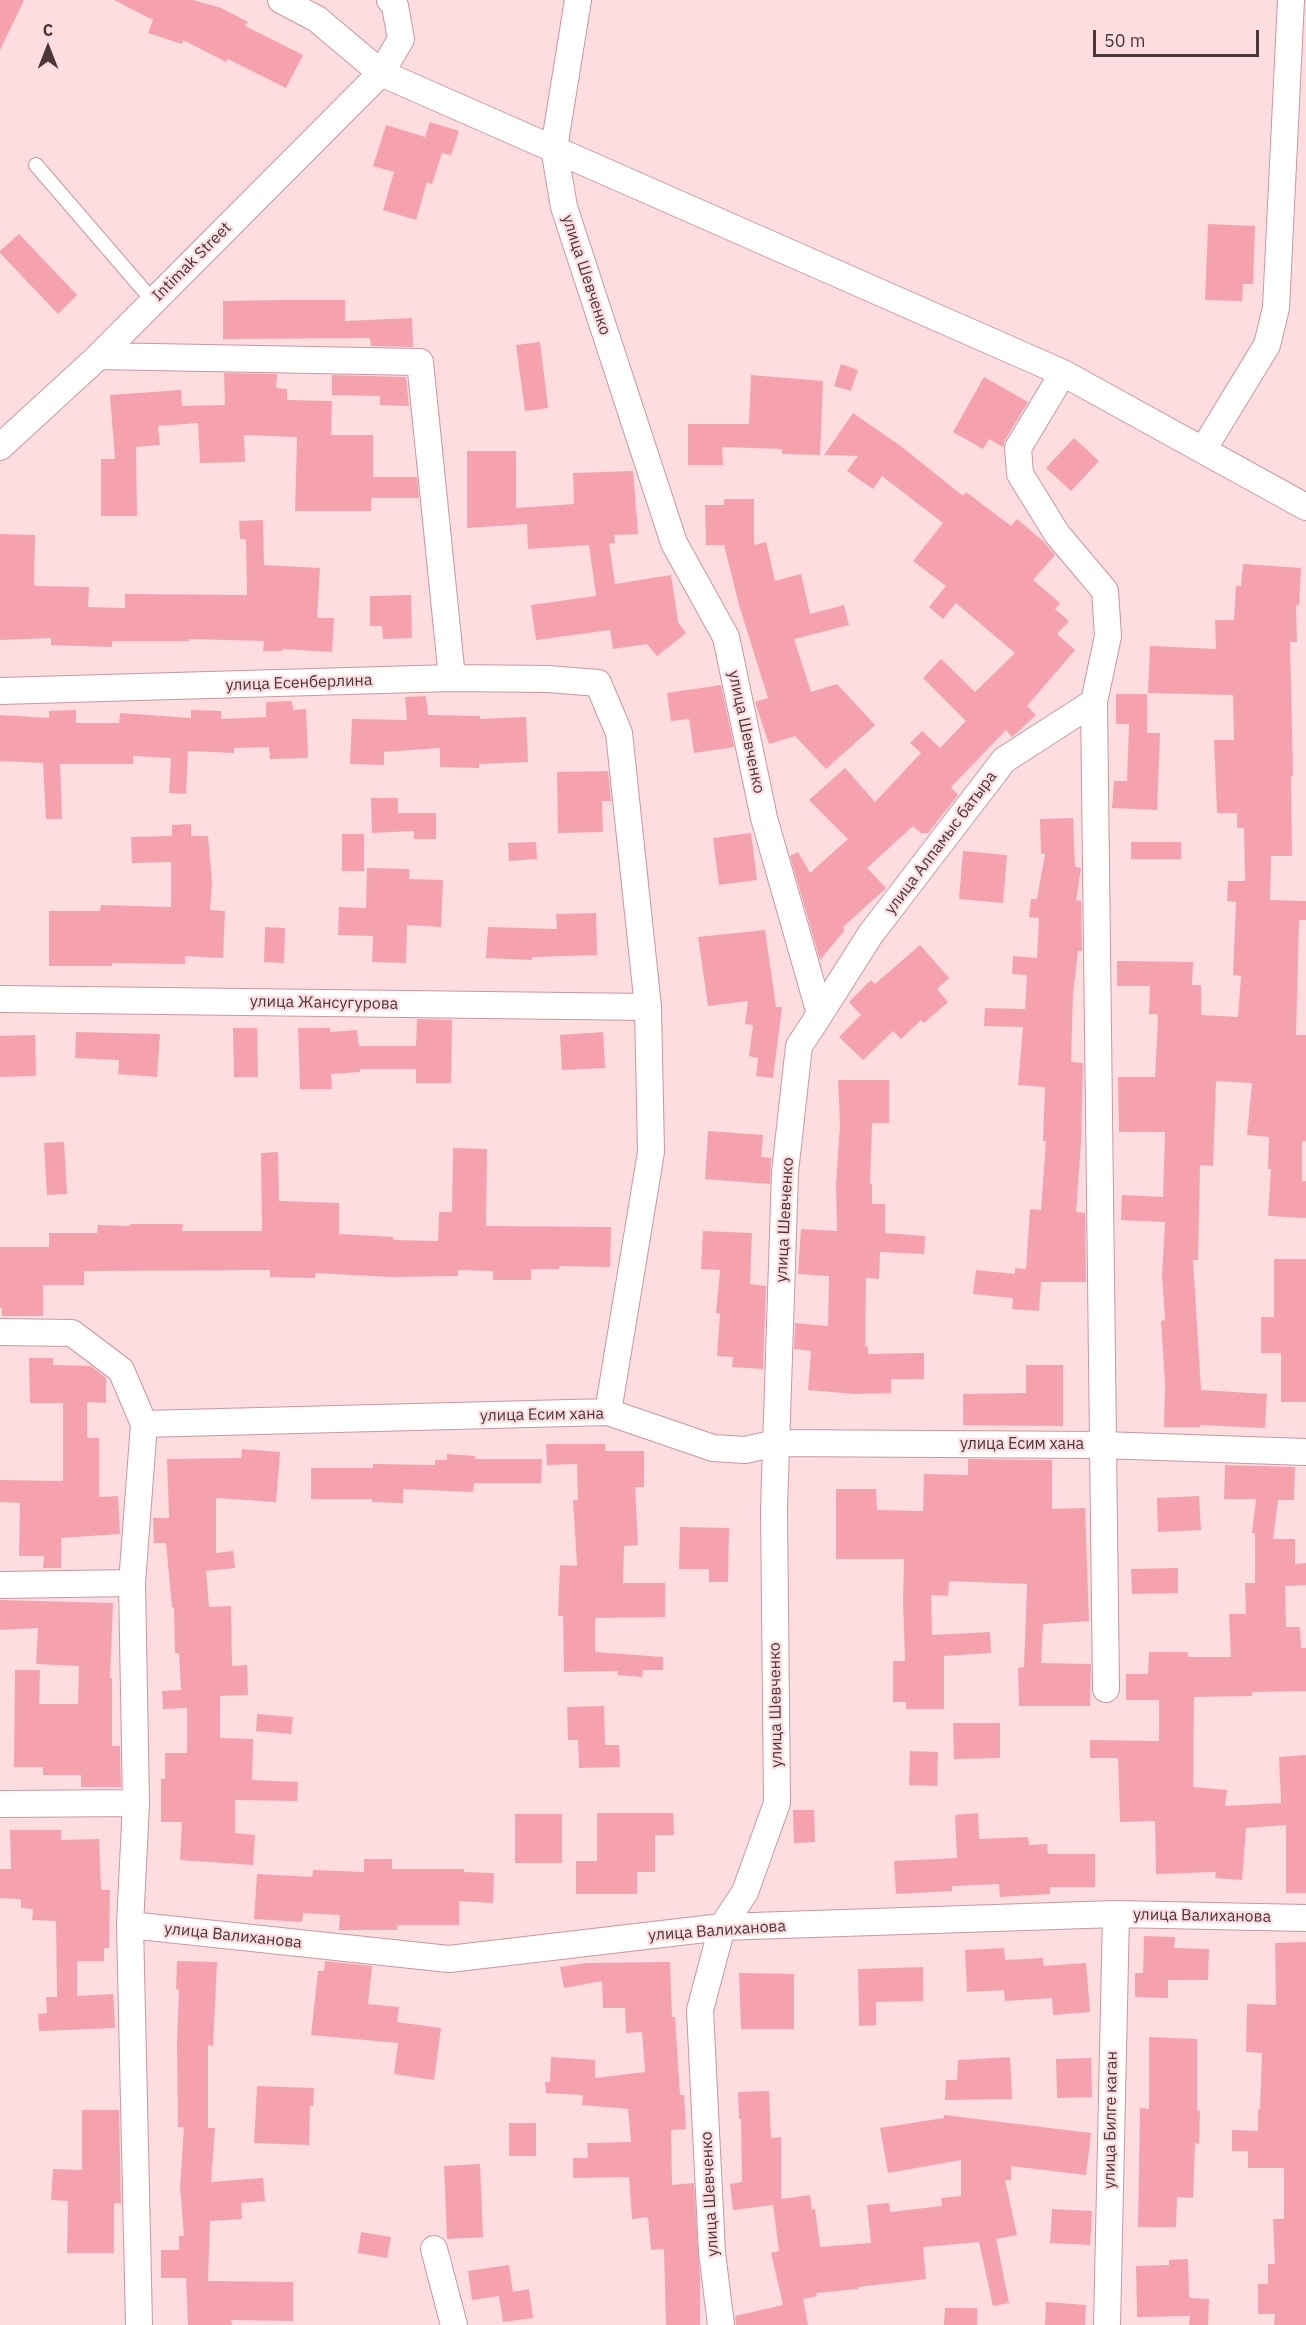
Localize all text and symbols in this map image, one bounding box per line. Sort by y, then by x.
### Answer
north arrow [18,18,78,78]
scale bar [1096,18,1262,56]
text: С [43,20,53,40]
text: 50 m [1104,29,1146,52]
street label: улица Шевченко [558,212,614,338]
street label: Intimak Street [149,219,235,305]
street label: улица Шевченко [724,669,768,795]
street label: улица Есенберлина [225,671,373,695]
street label: улица Алпамыс батыра [881,768,1001,918]
street label: улица Жансугурова [250,992,398,1014]
street label: улица Шевченко [772,1157,798,1283]
street label: улица Есим хана [480,1404,604,1426]
street label: улица Есим хана [960,1434,1084,1454]
street label: улица Шевченко [765,1642,787,1768]
street label: улица Валиханова [1133,1905,1271,1927]
street label: улица Валиханова [647,1917,787,1945]
street label: улица Валиханова [163,1919,303,1953]
street label: улица Билге каган [1100,2051,1122,2189]
street label: улица Шевченко [697,2131,723,2257]

